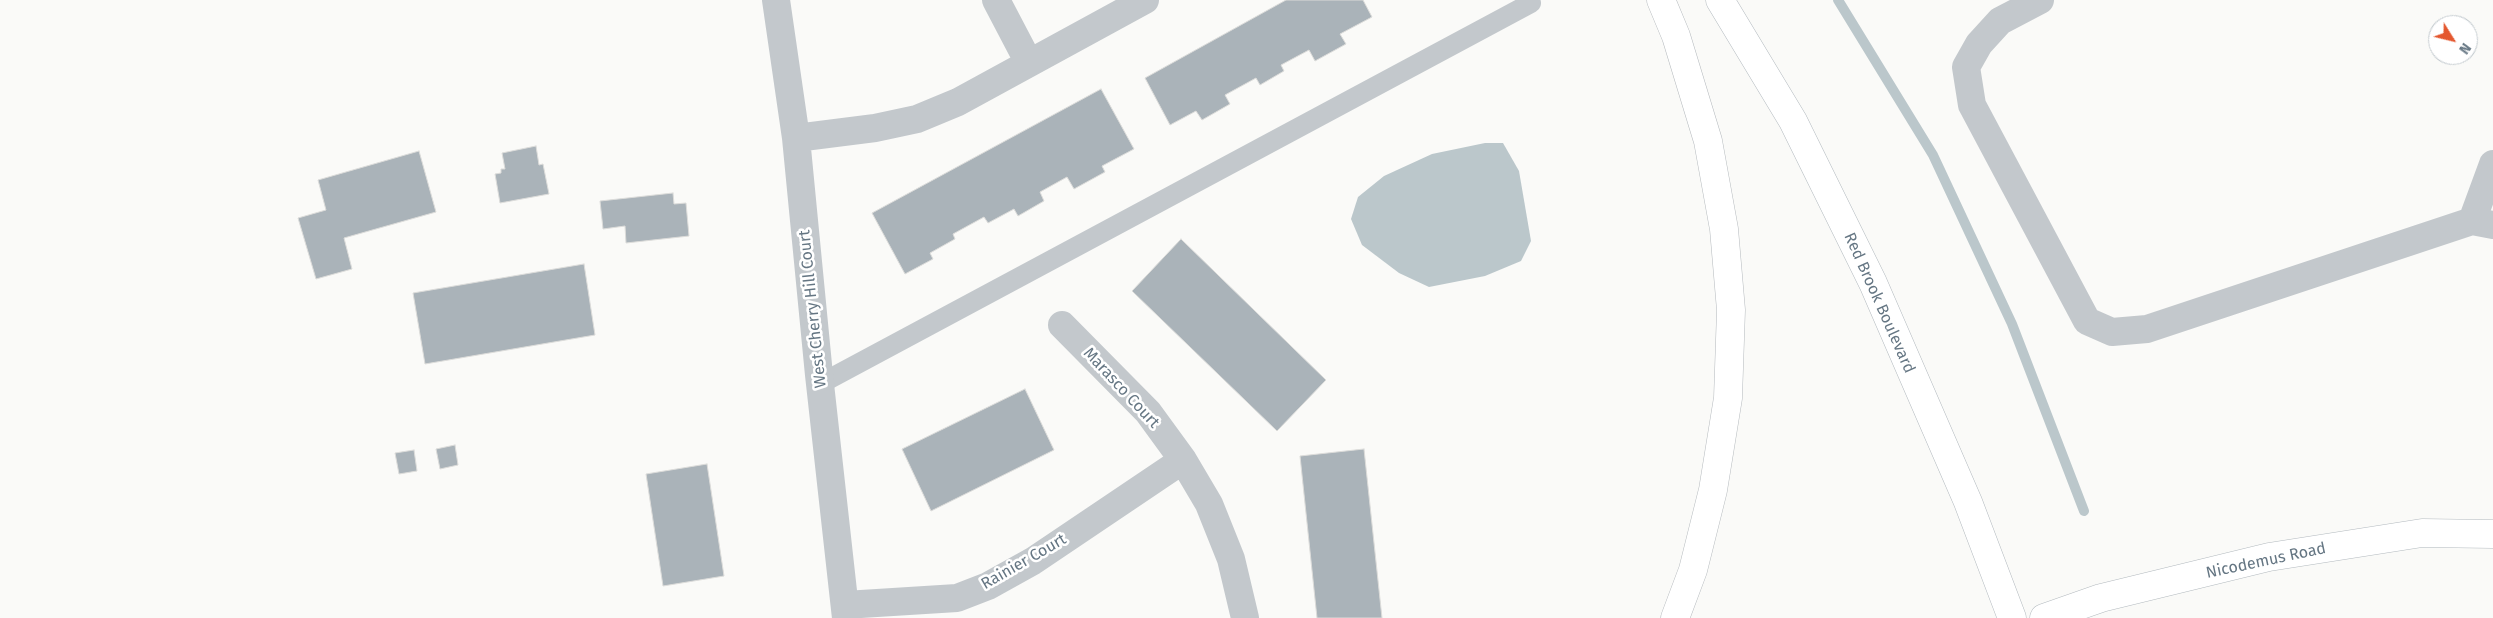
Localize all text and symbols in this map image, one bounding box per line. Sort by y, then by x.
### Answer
north arrow [2428,15,2478,65]
text: N [2455,40,2474,57]
street label: West Cherry Hill Court [795,229,831,389]
street label: Red Brook Boulevard [1839,230,1919,376]
street label: Marasco Court [1079,344,1163,432]
street label: Rainier Court [978,530,1070,594]
street label: Nicodemus Road [2204,539,2328,583]

